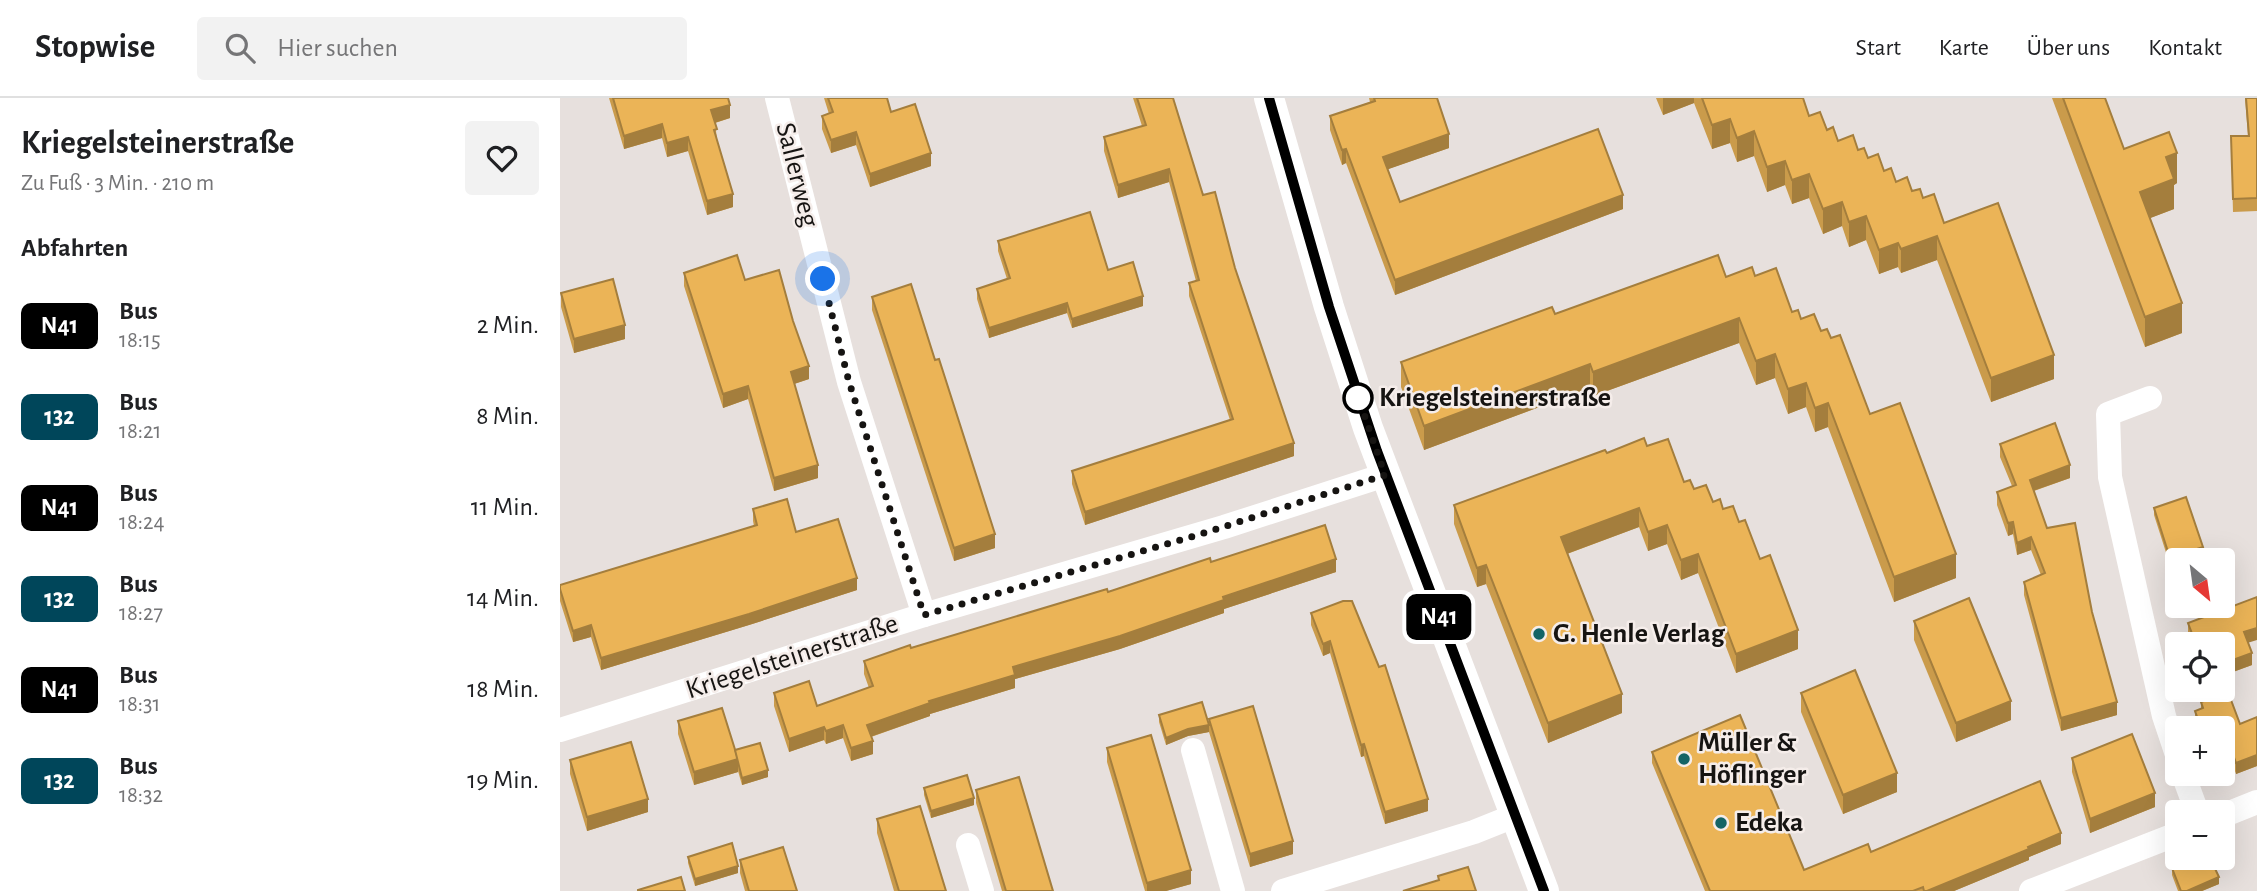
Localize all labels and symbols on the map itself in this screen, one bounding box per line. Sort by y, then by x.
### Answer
street label: Sallerweg [771,120,824,230]
your location [805,261,840,296]
marker: Kriegelsteinerstraße [1343,383,1373,413]
place label: Kriegelsteinerstraße [1379,384,1611,412]
north arrow [2165,548,2235,618]
line badge: N41 [1399,594,1479,640]
street label: Kriegelsteinerstraße [682,609,902,705]
place label: G. Henle Verlag [1553,620,1726,648]
marker: G. Henle Verlag [1531,626,1547,642]
place label: Müller & Höflinger [1698,729,1807,789]
marker: Müller & Höflinger [1676,751,1692,767]
place label: Edeka [1735,809,1803,837]
marker: Edeka [1713,815,1729,831]

